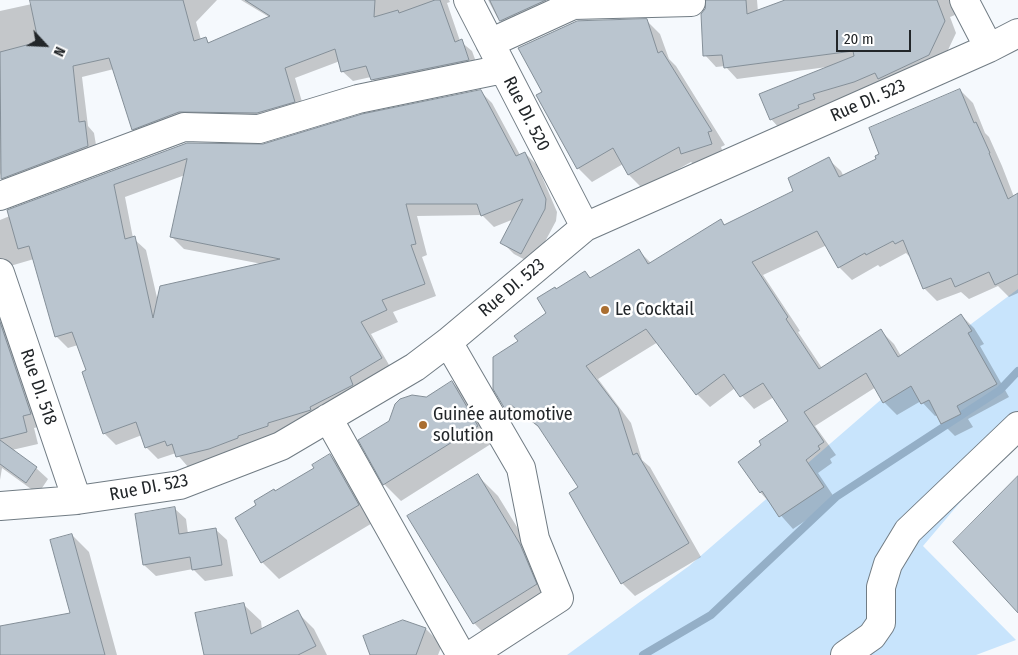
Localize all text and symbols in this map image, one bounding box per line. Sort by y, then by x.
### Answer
north arrow [20,20,70,70]
scale bar [838,20,913,52]
text: 20 m [844,30,874,48]
text: N [50,44,69,59]
street label: Rue DI. 520 [498,73,554,155]
street label: Rue DI. 523 [827,75,909,127]
street label: Rue DI. 523 [475,254,549,322]
place label: Le Cocktail [615,299,694,321]
marker: Le Cocktail [599,304,611,316]
street label: Rue DI. 518 [15,346,61,428]
place label: Guinée automotive solution [433,404,573,446]
marker: Guinée automotive solution [417,419,429,431]
street label: Rue DI. 523 [108,470,190,506]

